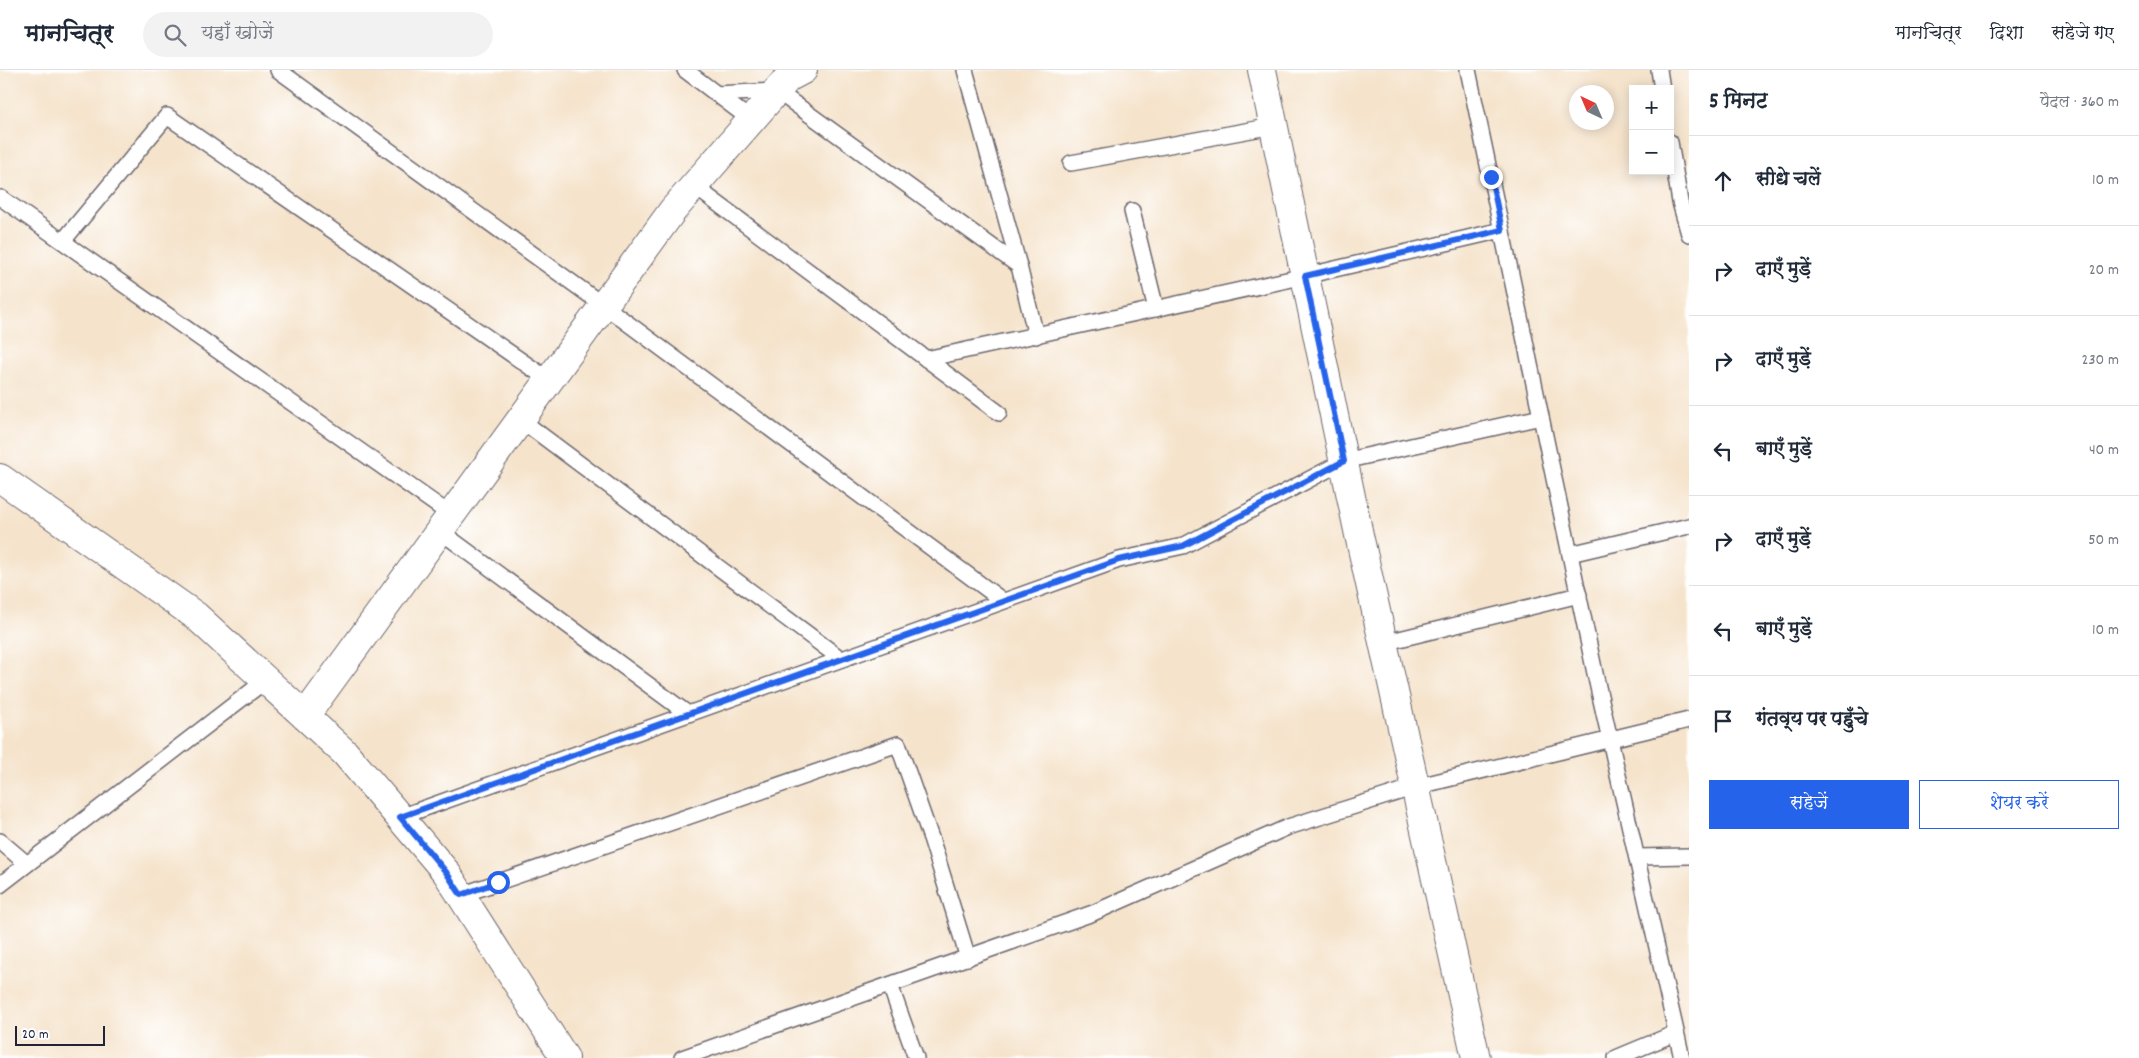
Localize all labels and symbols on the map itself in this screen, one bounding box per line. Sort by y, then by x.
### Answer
north arrow [1569,85,1614,130]
route end [1480,166,1503,189]
route start [487,871,510,894]
scale bar [15,1023,105,1046]

